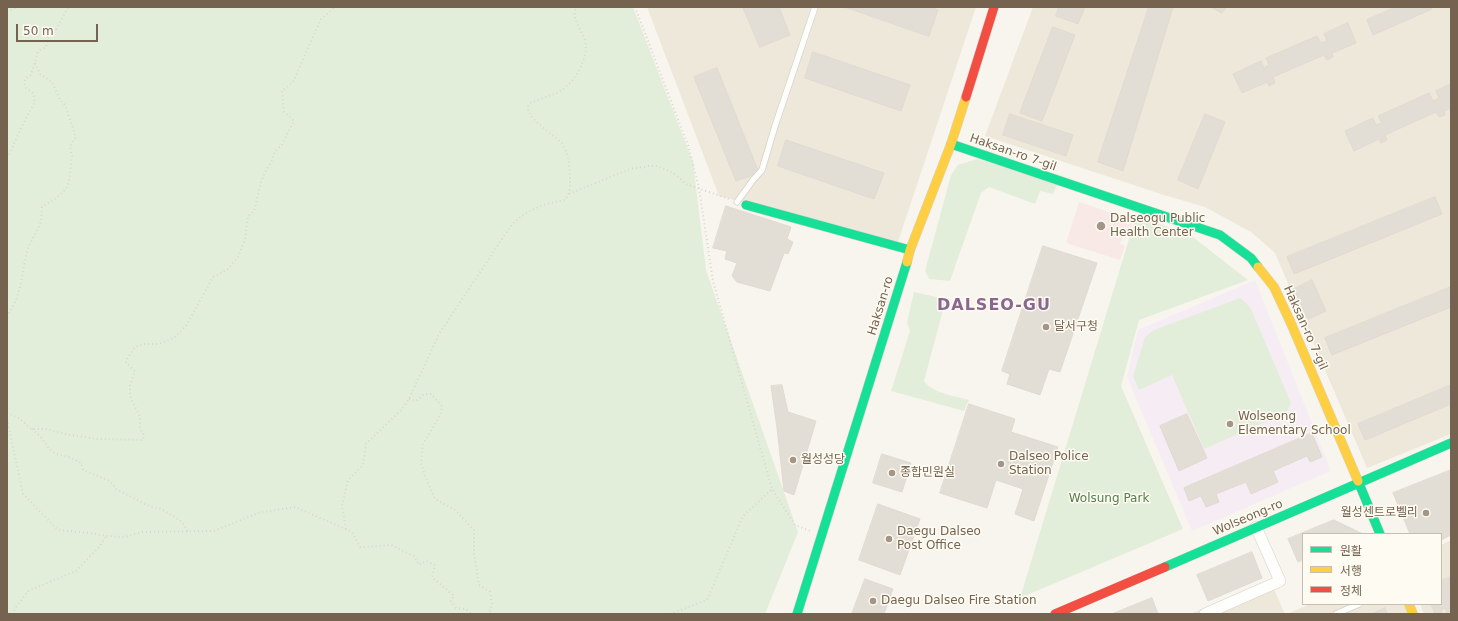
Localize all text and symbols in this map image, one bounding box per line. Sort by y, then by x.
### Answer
scale bar [18,16,100,42]
text: 50 m [23,24,54,38]
street label: Haksan-ro 7-gil [968,131,1058,175]
place label: Dalseogu Public Health Center [1110,212,1205,240]
marker: Dalseogu Public Health Center [1095,220,1107,232]
street label: Haksan-ro [865,275,897,337]
street label: Haksan-ro 7-gil [1280,284,1330,372]
district label: DALSEO-GU [937,296,1051,316]
place label: 달서구청 [1054,320,1098,334]
marker: 달서구청 [1041,322,1051,332]
place label: Wolseong Elementary School [1238,410,1351,438]
marker: Wolseong Elementary School [1225,419,1235,429]
place label: Dalseo Police Station [1009,450,1089,478]
place label: 월성성당 [801,453,845,467]
marker: 월성성당 [788,455,798,465]
marker: Dalseo Police Station [996,459,1006,469]
place label: 종합민원실 [900,466,955,480]
marker: 종합민원실 [887,468,897,478]
park label: Wolsung Park [1069,492,1149,506]
street label: Wolseong-ro [1211,497,1285,539]
place label: 월성센트로벨리 [1341,506,1418,520]
marker: 월성센트로벨리 [1421,508,1431,518]
place label: Daegu Dalseo Post Office [897,525,981,553]
legend [1302,533,1442,605]
marker: Daegu Dalseo Post Office [884,534,894,544]
text: 원활 [1340,544,1362,558]
text: 서행 [1340,564,1362,578]
text: 정체 [1340,584,1362,598]
place label: Daegu Dalseo Fire Station [881,594,1037,608]
marker: Daegu Dalseo Fire Station [868,596,878,606]

